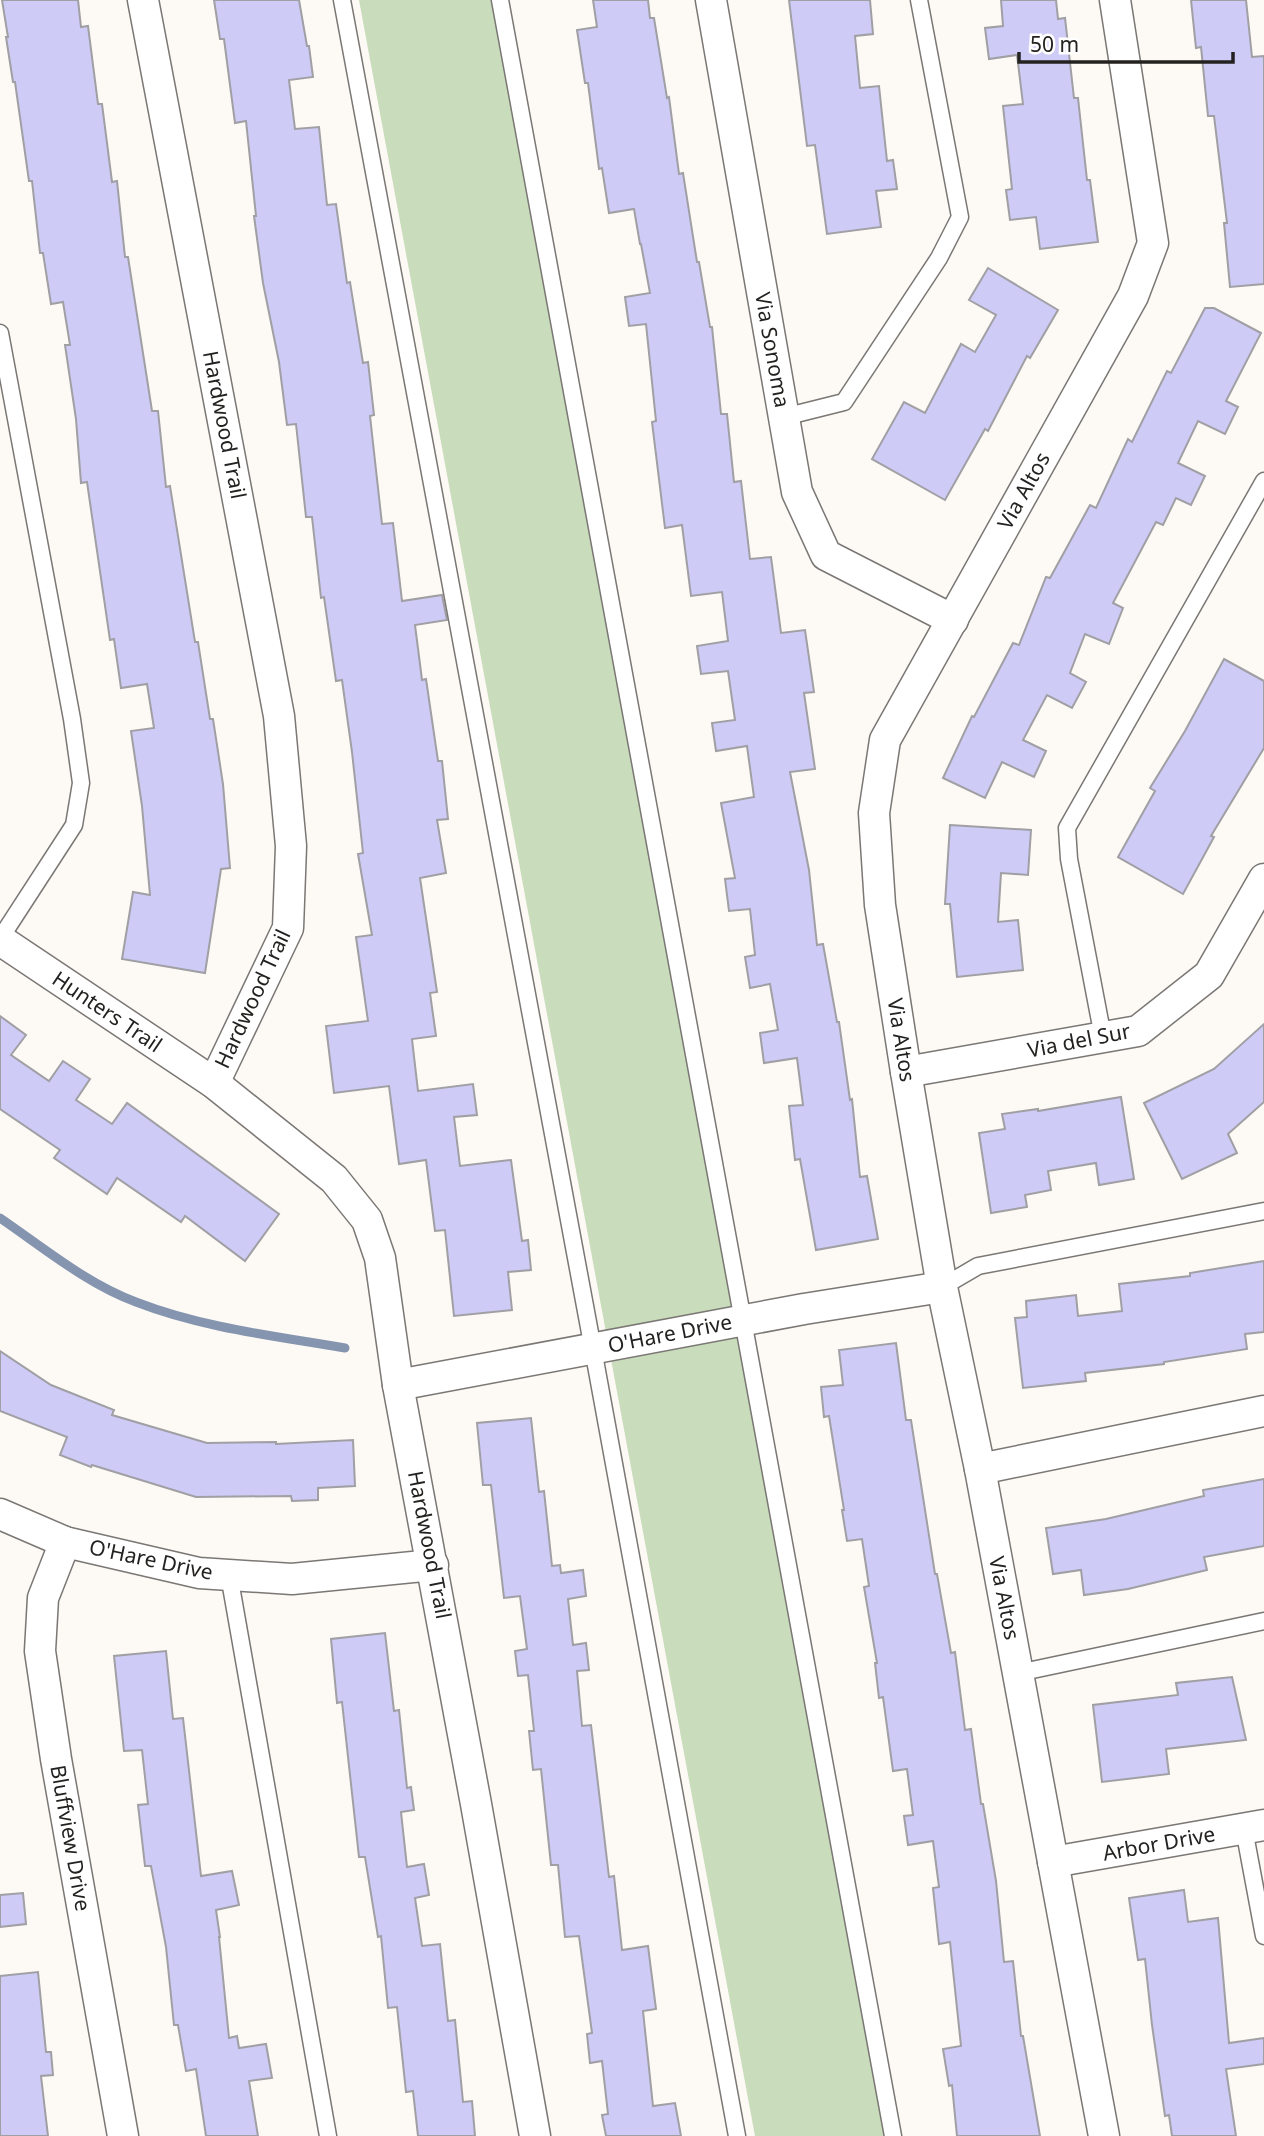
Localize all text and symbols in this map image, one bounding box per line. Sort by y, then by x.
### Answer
scale bar [1019,21,1232,65]
text: 50 m [1030,30,1079,58]
street label: Via Sonoma [749,290,797,410]
street label: Hardwood Trail [197,348,253,501]
street label: Via Altos [990,447,1056,534]
street label: Hardwood Trail [208,925,297,1073]
street label: Hunters Trail [47,964,168,1058]
street label: Via Altos [882,996,922,1084]
street label: Via del Sur [1025,1016,1133,1064]
street label: O'Hare Drive [605,1307,734,1359]
street label: Hardwood Trail [402,1468,458,1621]
street label: O'Hare Drive [87,1532,216,1586]
street label: Via Altos [983,1554,1027,1642]
street label: Bluffview Drive [44,1763,98,1913]
street label: Arbor Drive [1100,1819,1217,1867]

